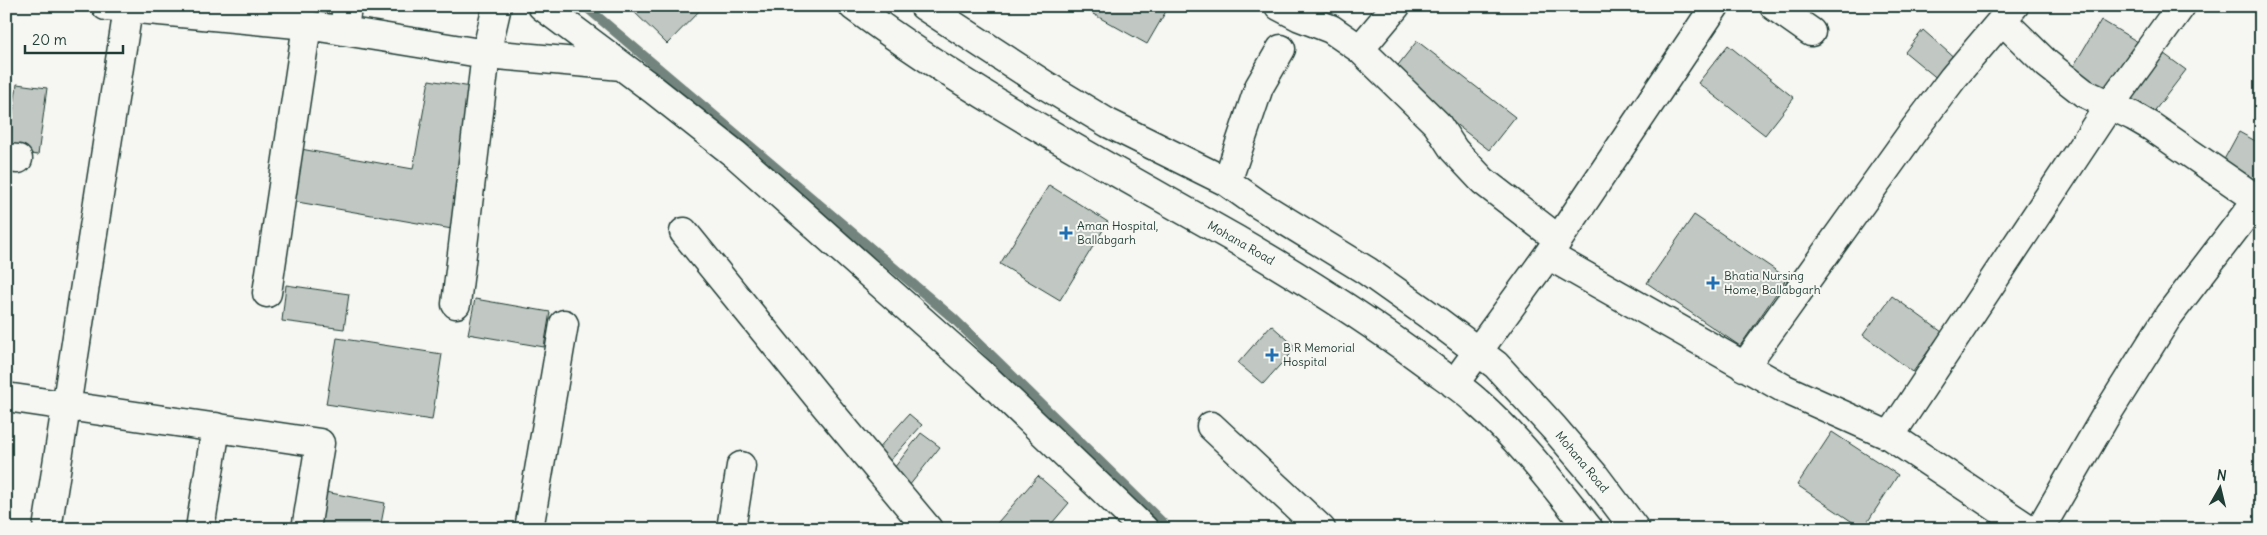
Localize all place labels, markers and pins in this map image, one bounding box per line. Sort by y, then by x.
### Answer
place label: Aman Hospital, Ballabgarh [1077,218,1158,247]
marker: Aman Hospital, Ballabgarh [1059,226,1073,240]
place label: Bhatia Nursing Home, Ballabgarh [1724,268,1821,297]
marker: Bhatia Nursing Home, Ballabgarh [1706,276,1720,290]
place label: B R Memorial Hospital [1283,340,1355,369]
marker: B R Memorial Hospital [1265,348,1279,362]

